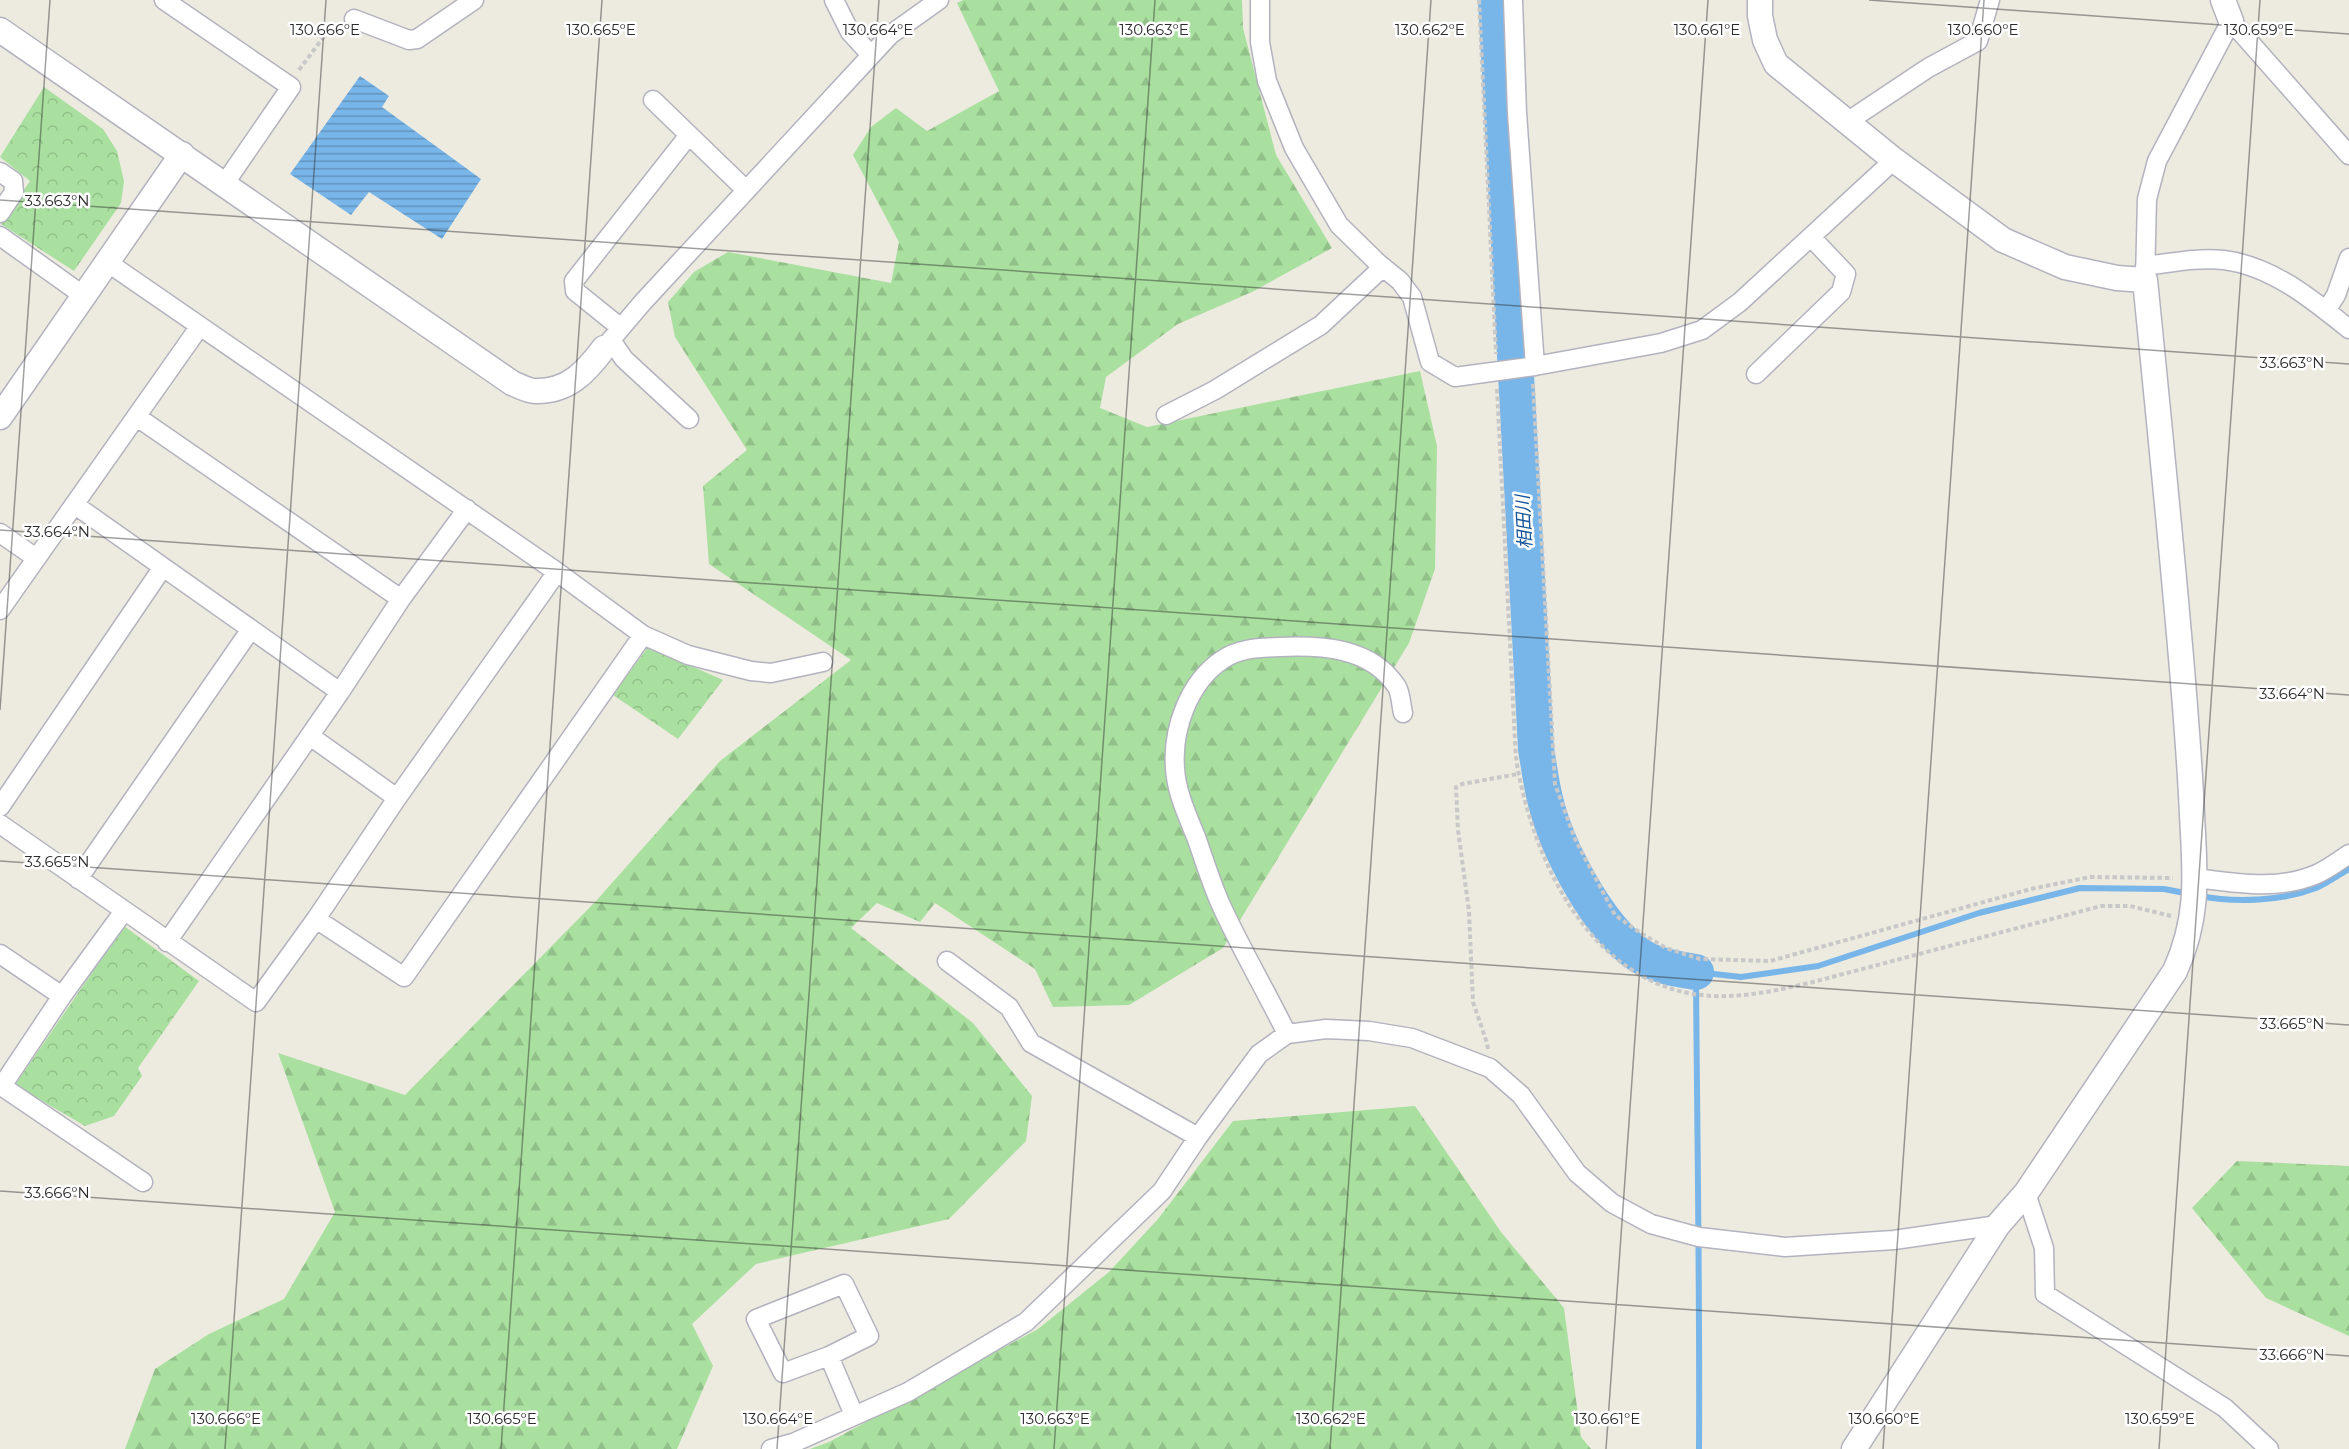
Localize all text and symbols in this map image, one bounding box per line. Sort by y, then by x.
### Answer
text: 130.666°E [290,20,360,39]
text: 130.665°E [566,20,636,39]
text: 130.664°E [843,20,913,39]
text: 130.663°E [1119,20,1189,39]
text: 130.662°E [1395,20,1465,39]
text: 130.661°E [1674,20,1740,39]
text: 130.660°E [1947,20,2019,39]
text: 130.659°E [2224,20,2294,39]
text: 33.663°N [25,191,89,210]
text: 33.663°N [2260,353,2324,372]
water label: 相田川 [1511,492,1536,550]
text: 33.664°N [24,522,90,541]
text: 33.664°N [2259,684,2325,703]
text: 33.665°N [25,852,89,871]
text: 33.665°N [2260,1014,2324,1033]
text: 33.666°N [24,1183,90,1202]
text: 33.666°N [2259,1345,2325,1364]
text: 130.666°E [191,1409,261,1428]
text: 130.665°E [467,1409,537,1428]
text: 130.664°E [743,1409,813,1428]
text: 130.663°E [1020,1409,1090,1428]
text: 130.662°E [1296,1409,1366,1428]
text: 130.661°E [1574,1409,1640,1428]
text: 130.660°E [1848,1409,1920,1428]
text: 130.659°E [2125,1409,2195,1428]

